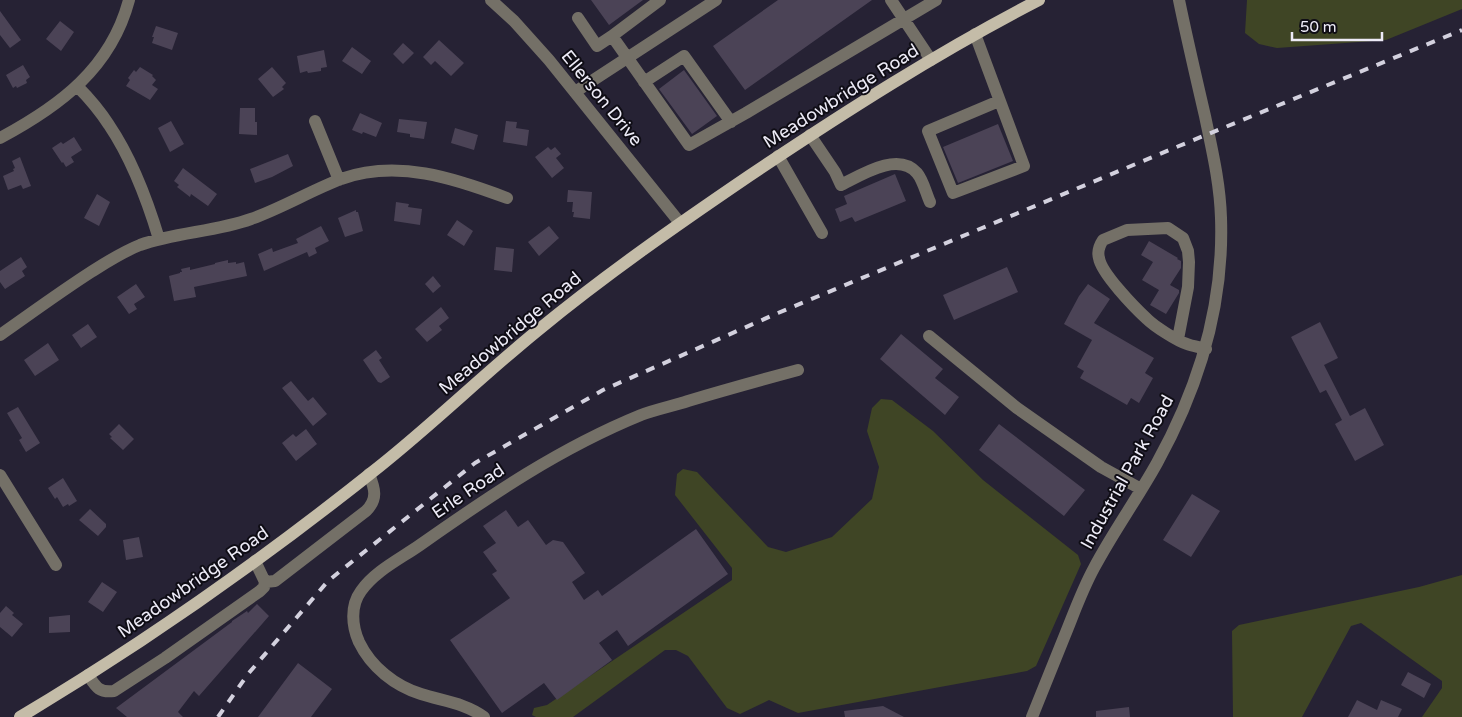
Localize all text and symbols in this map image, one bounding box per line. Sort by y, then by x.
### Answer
scale bar [1292,10,1382,42]
text: 50 m [1300,18,1337,36]
street label: Meadowbridge Road [759,39,923,153]
street label: Ellerson Drive [557,46,647,150]
street label: Meadowbridge Road [434,267,586,399]
street label: Industrial Park Road [1076,391,1178,553]
street label: Erle Road [428,459,508,523]
street label: Meadowbridge Road [113,522,273,642]

